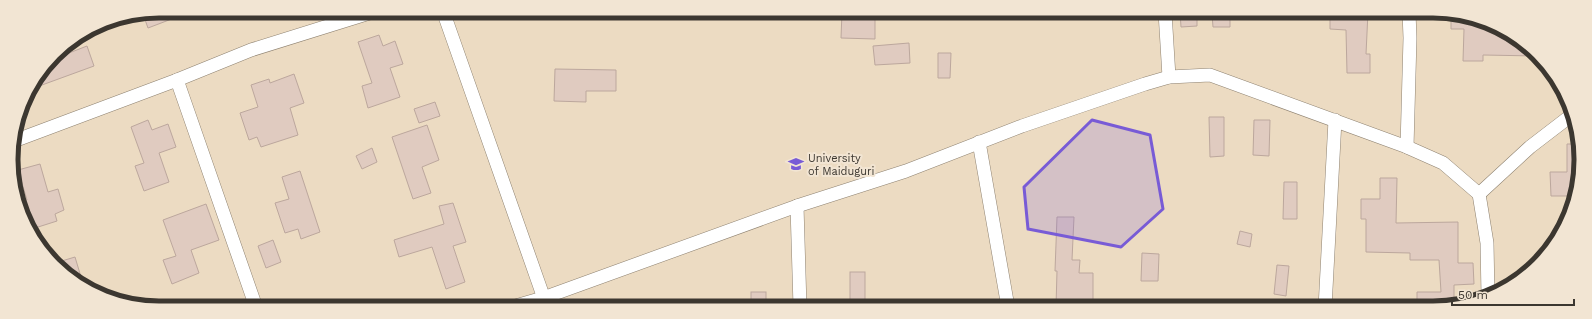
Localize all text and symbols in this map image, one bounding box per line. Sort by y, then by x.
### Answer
place label: University of Maiduguri [808,152,874,178]
school or university icon: University of Maiduguri [787,155,805,173]
scale bar [1452,281,1574,307]
text: 50 m [1458,288,1488,302]

